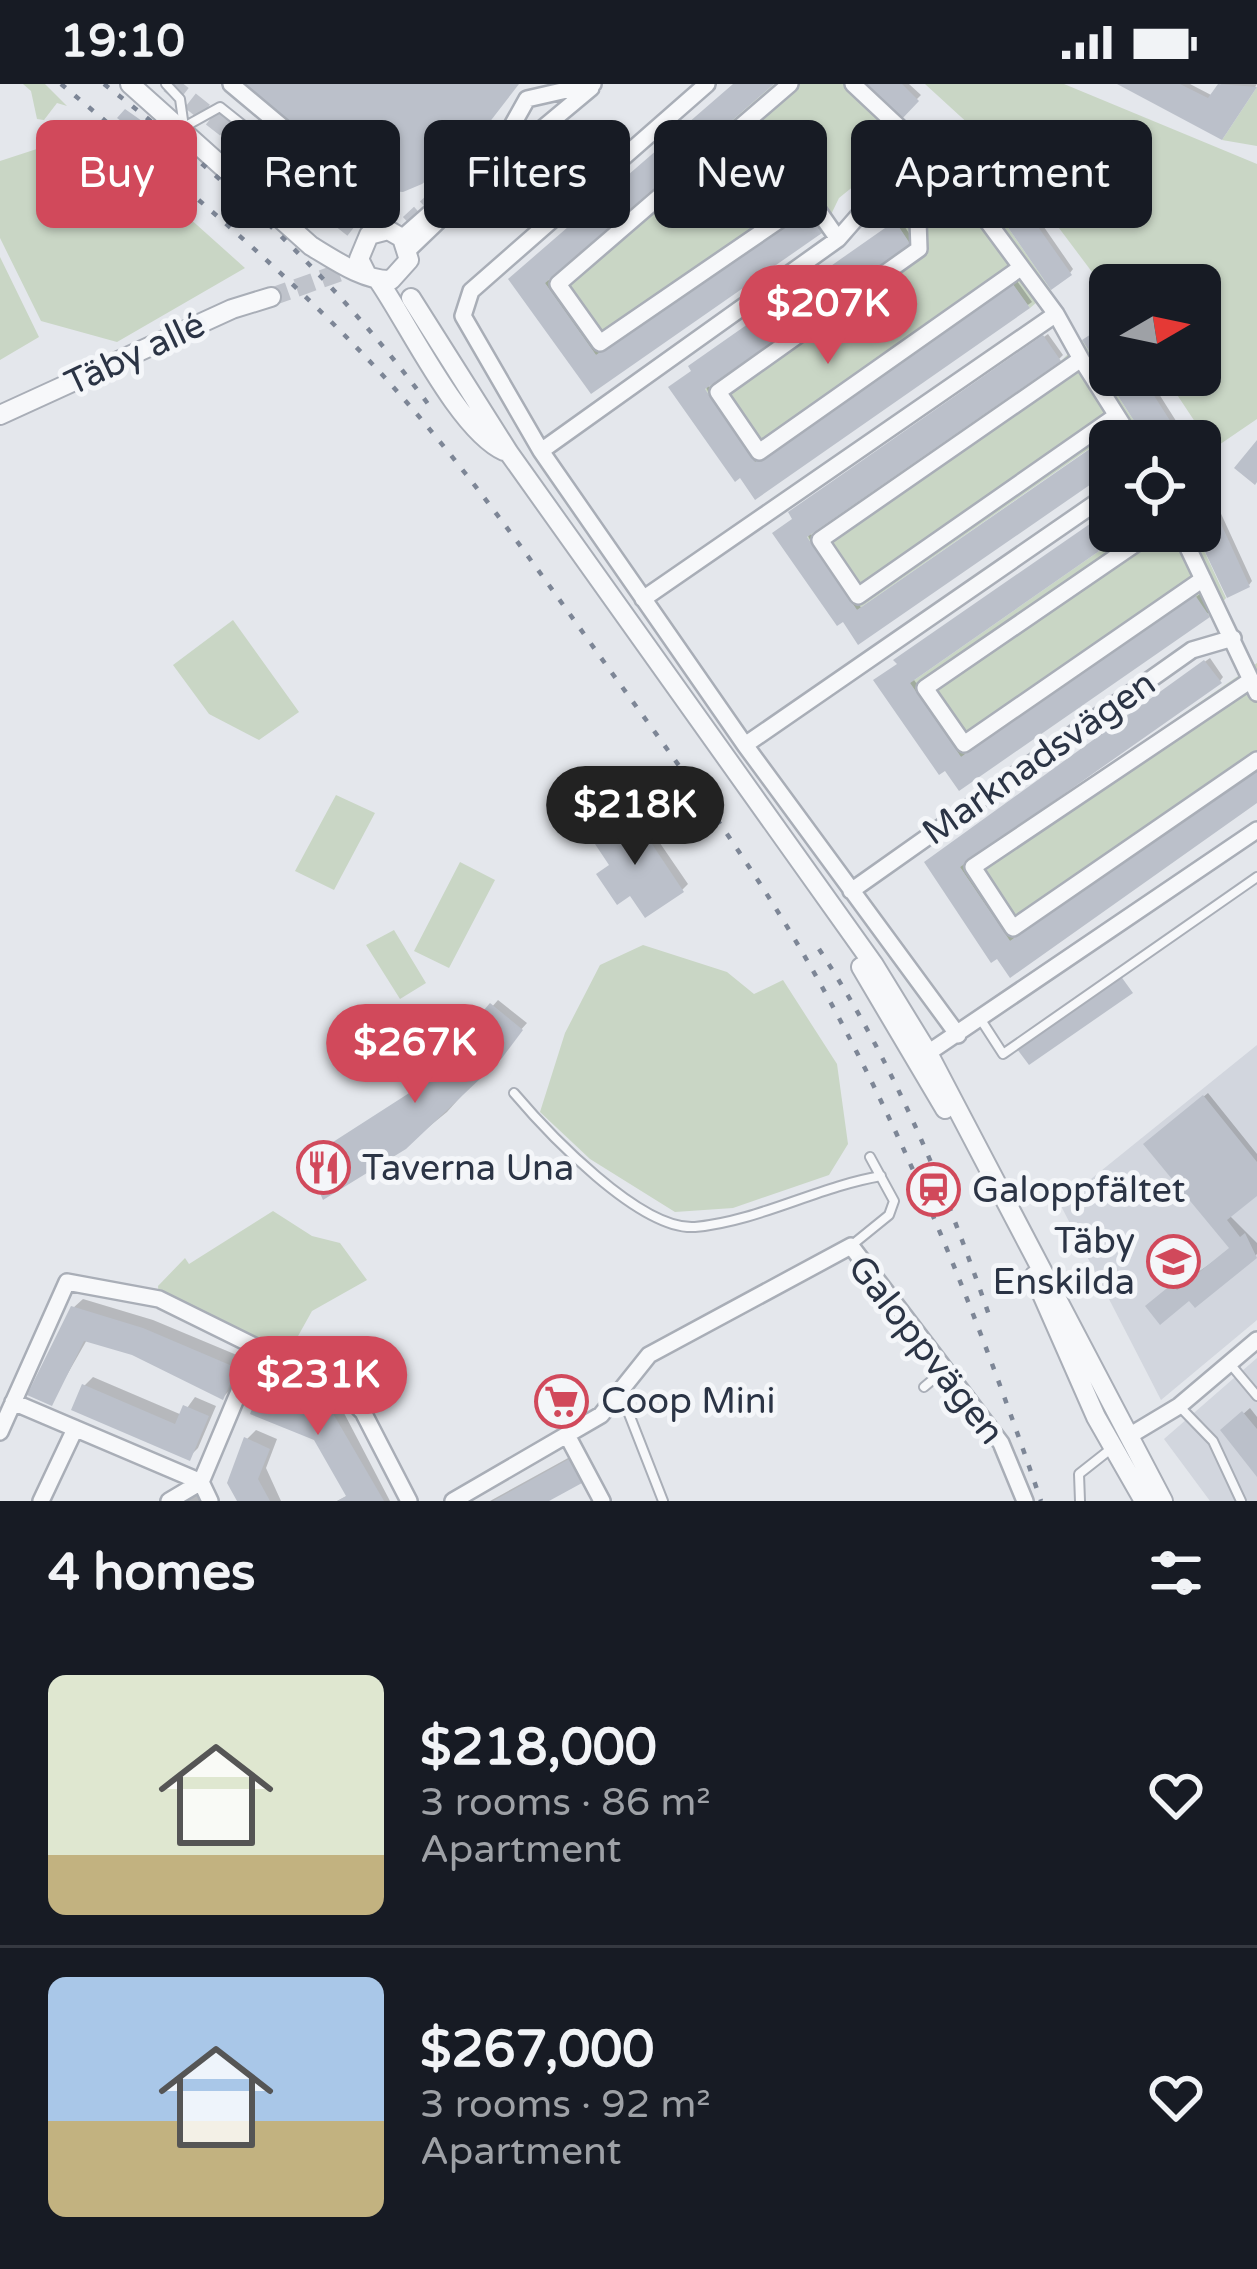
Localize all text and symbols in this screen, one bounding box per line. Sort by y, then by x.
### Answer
text: 19:10 [60,15,185,69]
chip: Buy [36,120,197,228]
chip: Rent [221,120,400,228]
chip: Filters [424,120,630,228]
chip: New [654,120,827,228]
chip: Apartment [851,120,1152,228]
north arrow [1089,264,1221,396]
map controls [1089,264,1221,552]
pin: $207K [744,265,912,367]
text: $207K [766,280,890,327]
street label: Täby allé [58,303,212,405]
button: locate [1089,420,1221,552]
street label: Marknadsvägen [914,662,1164,854]
pin: $218K [551,766,719,868]
text: $218K [573,781,697,828]
pin: $267K [331,1004,499,1106]
text: $267K [353,1019,477,1066]
restaurant icon: Taverna Una [295,1140,351,1196]
place label: Taverna Una [362,1147,574,1190]
station icon: Galoppfältet [905,1162,961,1218]
place label: Galoppfältet [972,1169,1186,1212]
place label: Täby Enskilda [993,1220,1135,1304]
school or university icon: Täby Enskilda [1146,1234,1202,1290]
street label: Galoppvägen [839,1247,1013,1453]
pin: $231K [234,1336,402,1438]
text: $231K [256,1351,380,1398]
supermarket icon: Coop Mini [534,1373,590,1429]
place label: Coop Mini [601,1380,776,1423]
icon: filters [1143,1540,1209,1606]
text: 4 homes [48,1542,256,1604]
text: $218,000 [420,1717,657,1779]
icon: home [144,1723,288,1867]
icon: heart [1143,1762,1209,1828]
text: 3 rooms · 86 m² [420,1779,711,1826]
text: Apartment [420,1826,621,1873]
text: $267,000 [420,2019,654,2081]
icon: home [144,2025,288,2169]
icon: heart [1143,2064,1209,2130]
text: 3 rooms · 92 m² [420,2081,711,2128]
text: Apartment [420,2128,621,2175]

